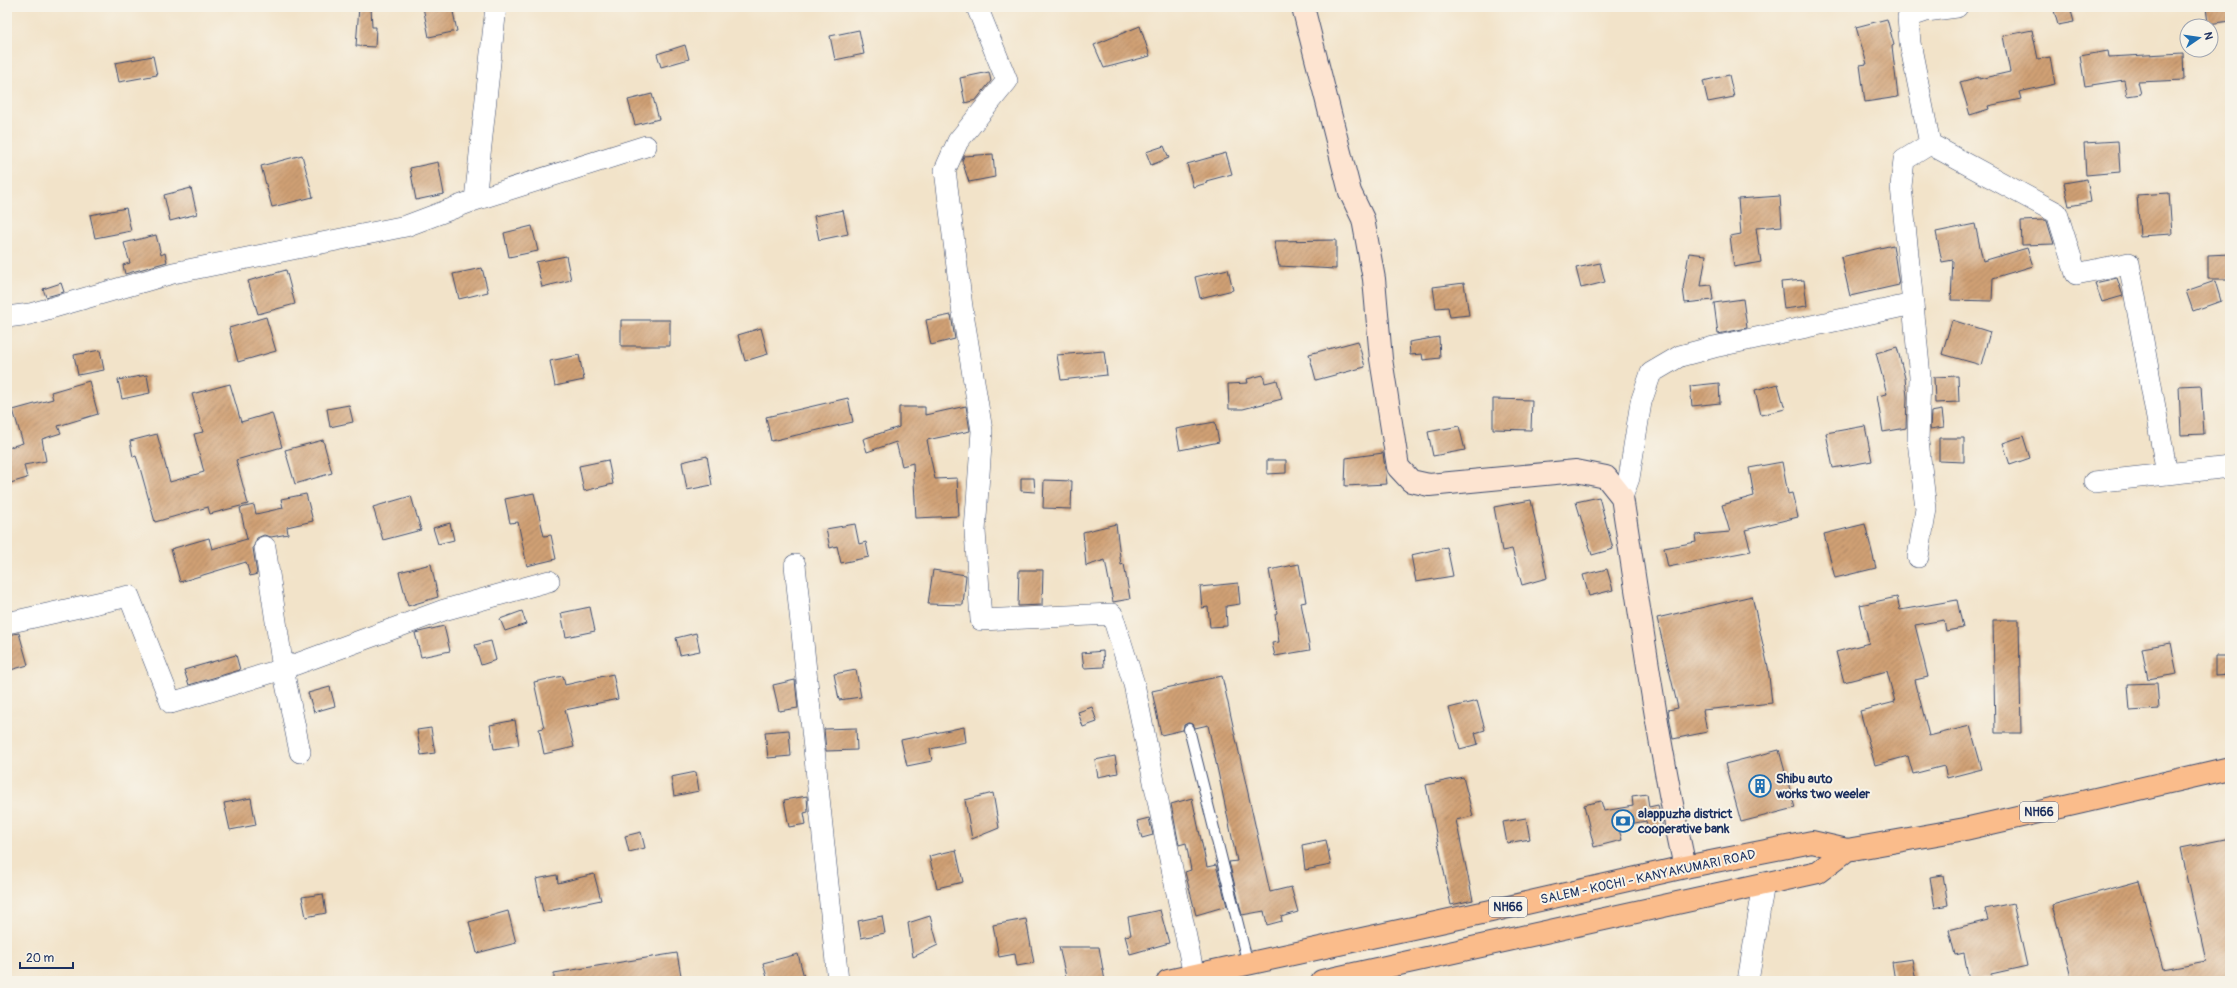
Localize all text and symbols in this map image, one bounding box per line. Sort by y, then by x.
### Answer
north arrow [2179,18,2219,58]
text: N [2201,31,2216,41]
place label: Shibu auto works two weeler [1776,771,1870,802]
building icon: Shibu auto works two weeler [1747,773,1773,799]
road number: NH66 [2020,802,2058,822]
place label: alappuzha district cooperative bank [1637,806,1733,837]
bank icon: alappuzha district cooperative bank [1610,808,1636,834]
street label: SALEM - KOCHI - KANYAKUMARI ROAD [1539,846,1757,908]
road number: NH66 [1489,897,1527,917]
scale bar [20,944,73,970]
text: 20 m [26,951,55,966]

